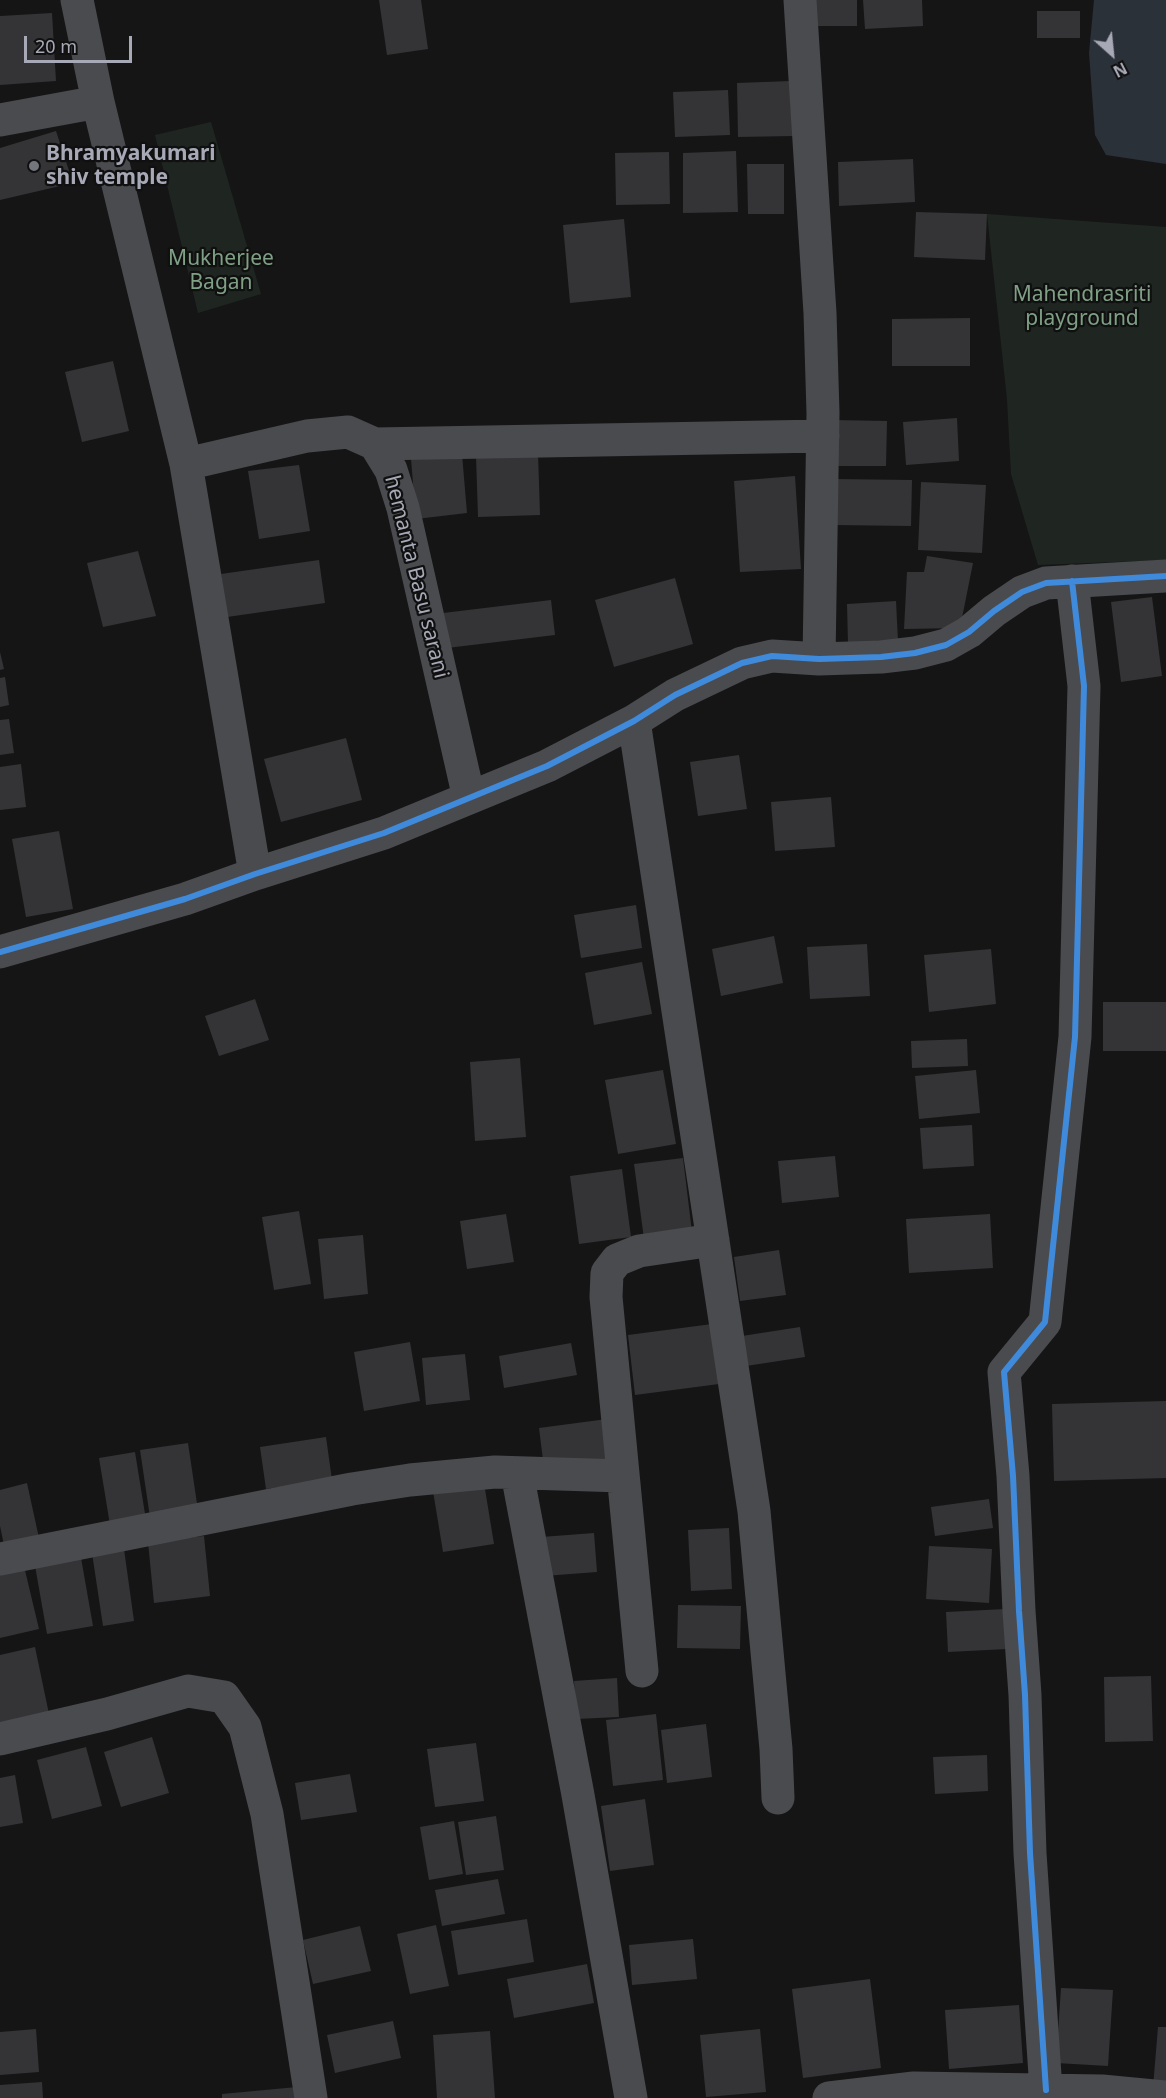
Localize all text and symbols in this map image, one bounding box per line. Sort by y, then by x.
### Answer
scale bar [27,24,135,62]
north arrow [1082,24,1142,84]
text: 20 m [35,34,77,58]
text: N [1109,57,1131,83]
place label: Bhramyakumari shiv temple [46,141,216,191]
marker: Bhramyakumari shiv temple [27,159,41,173]
park label: Mukherjee Bagan [168,246,274,296]
park label: Mahendrasriti playground [1013,282,1151,332]
street label: hemanta Basu sarani [379,473,453,681]

